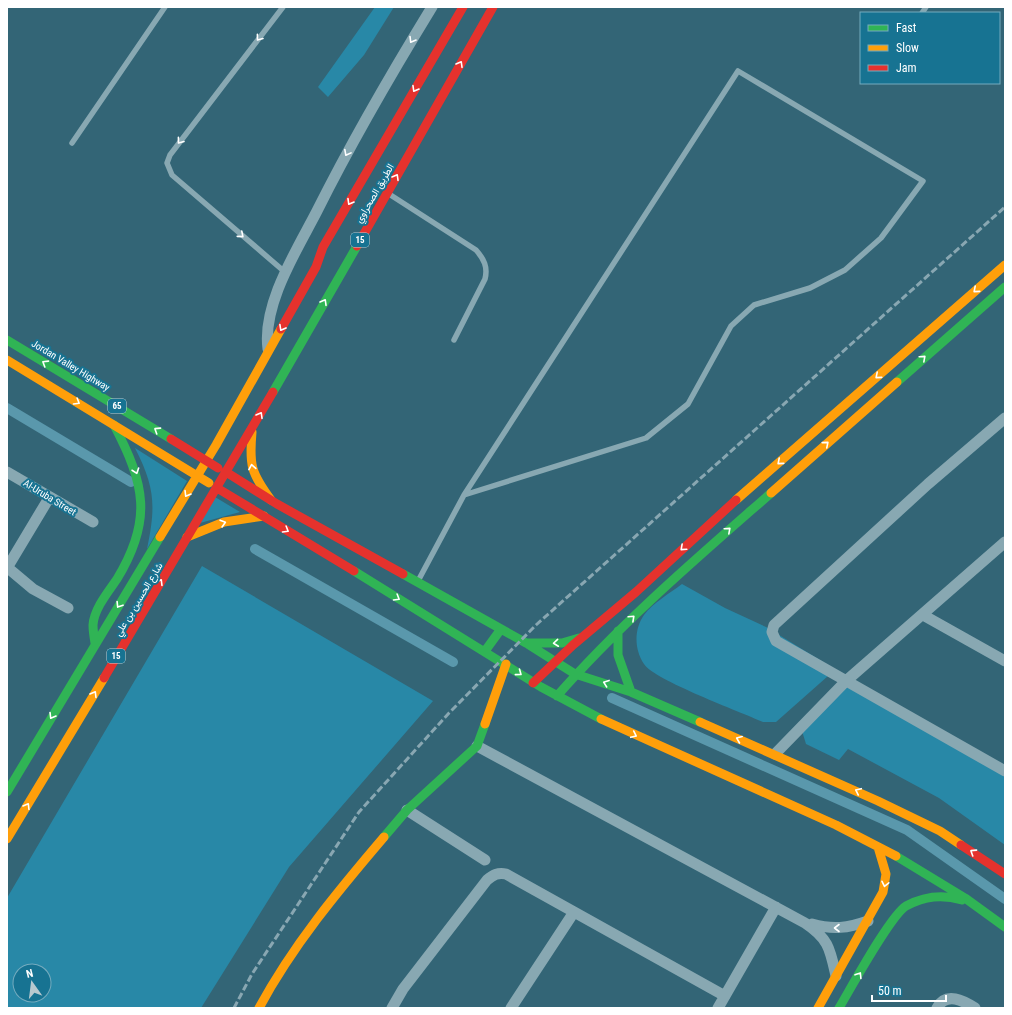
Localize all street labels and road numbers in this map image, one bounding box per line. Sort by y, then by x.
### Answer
street label: الطريق الصحراوي [353,162,398,226]
road number: 15 [351,233,369,247]
street label: Jordan Valley Highway [30,338,112,393]
road number: 65 [108,399,126,413]
street label: Al-Uruba Street [21,477,78,517]
street label: شارع الحسين بن علي [112,560,167,640]
road number: 15 [107,649,125,663]

